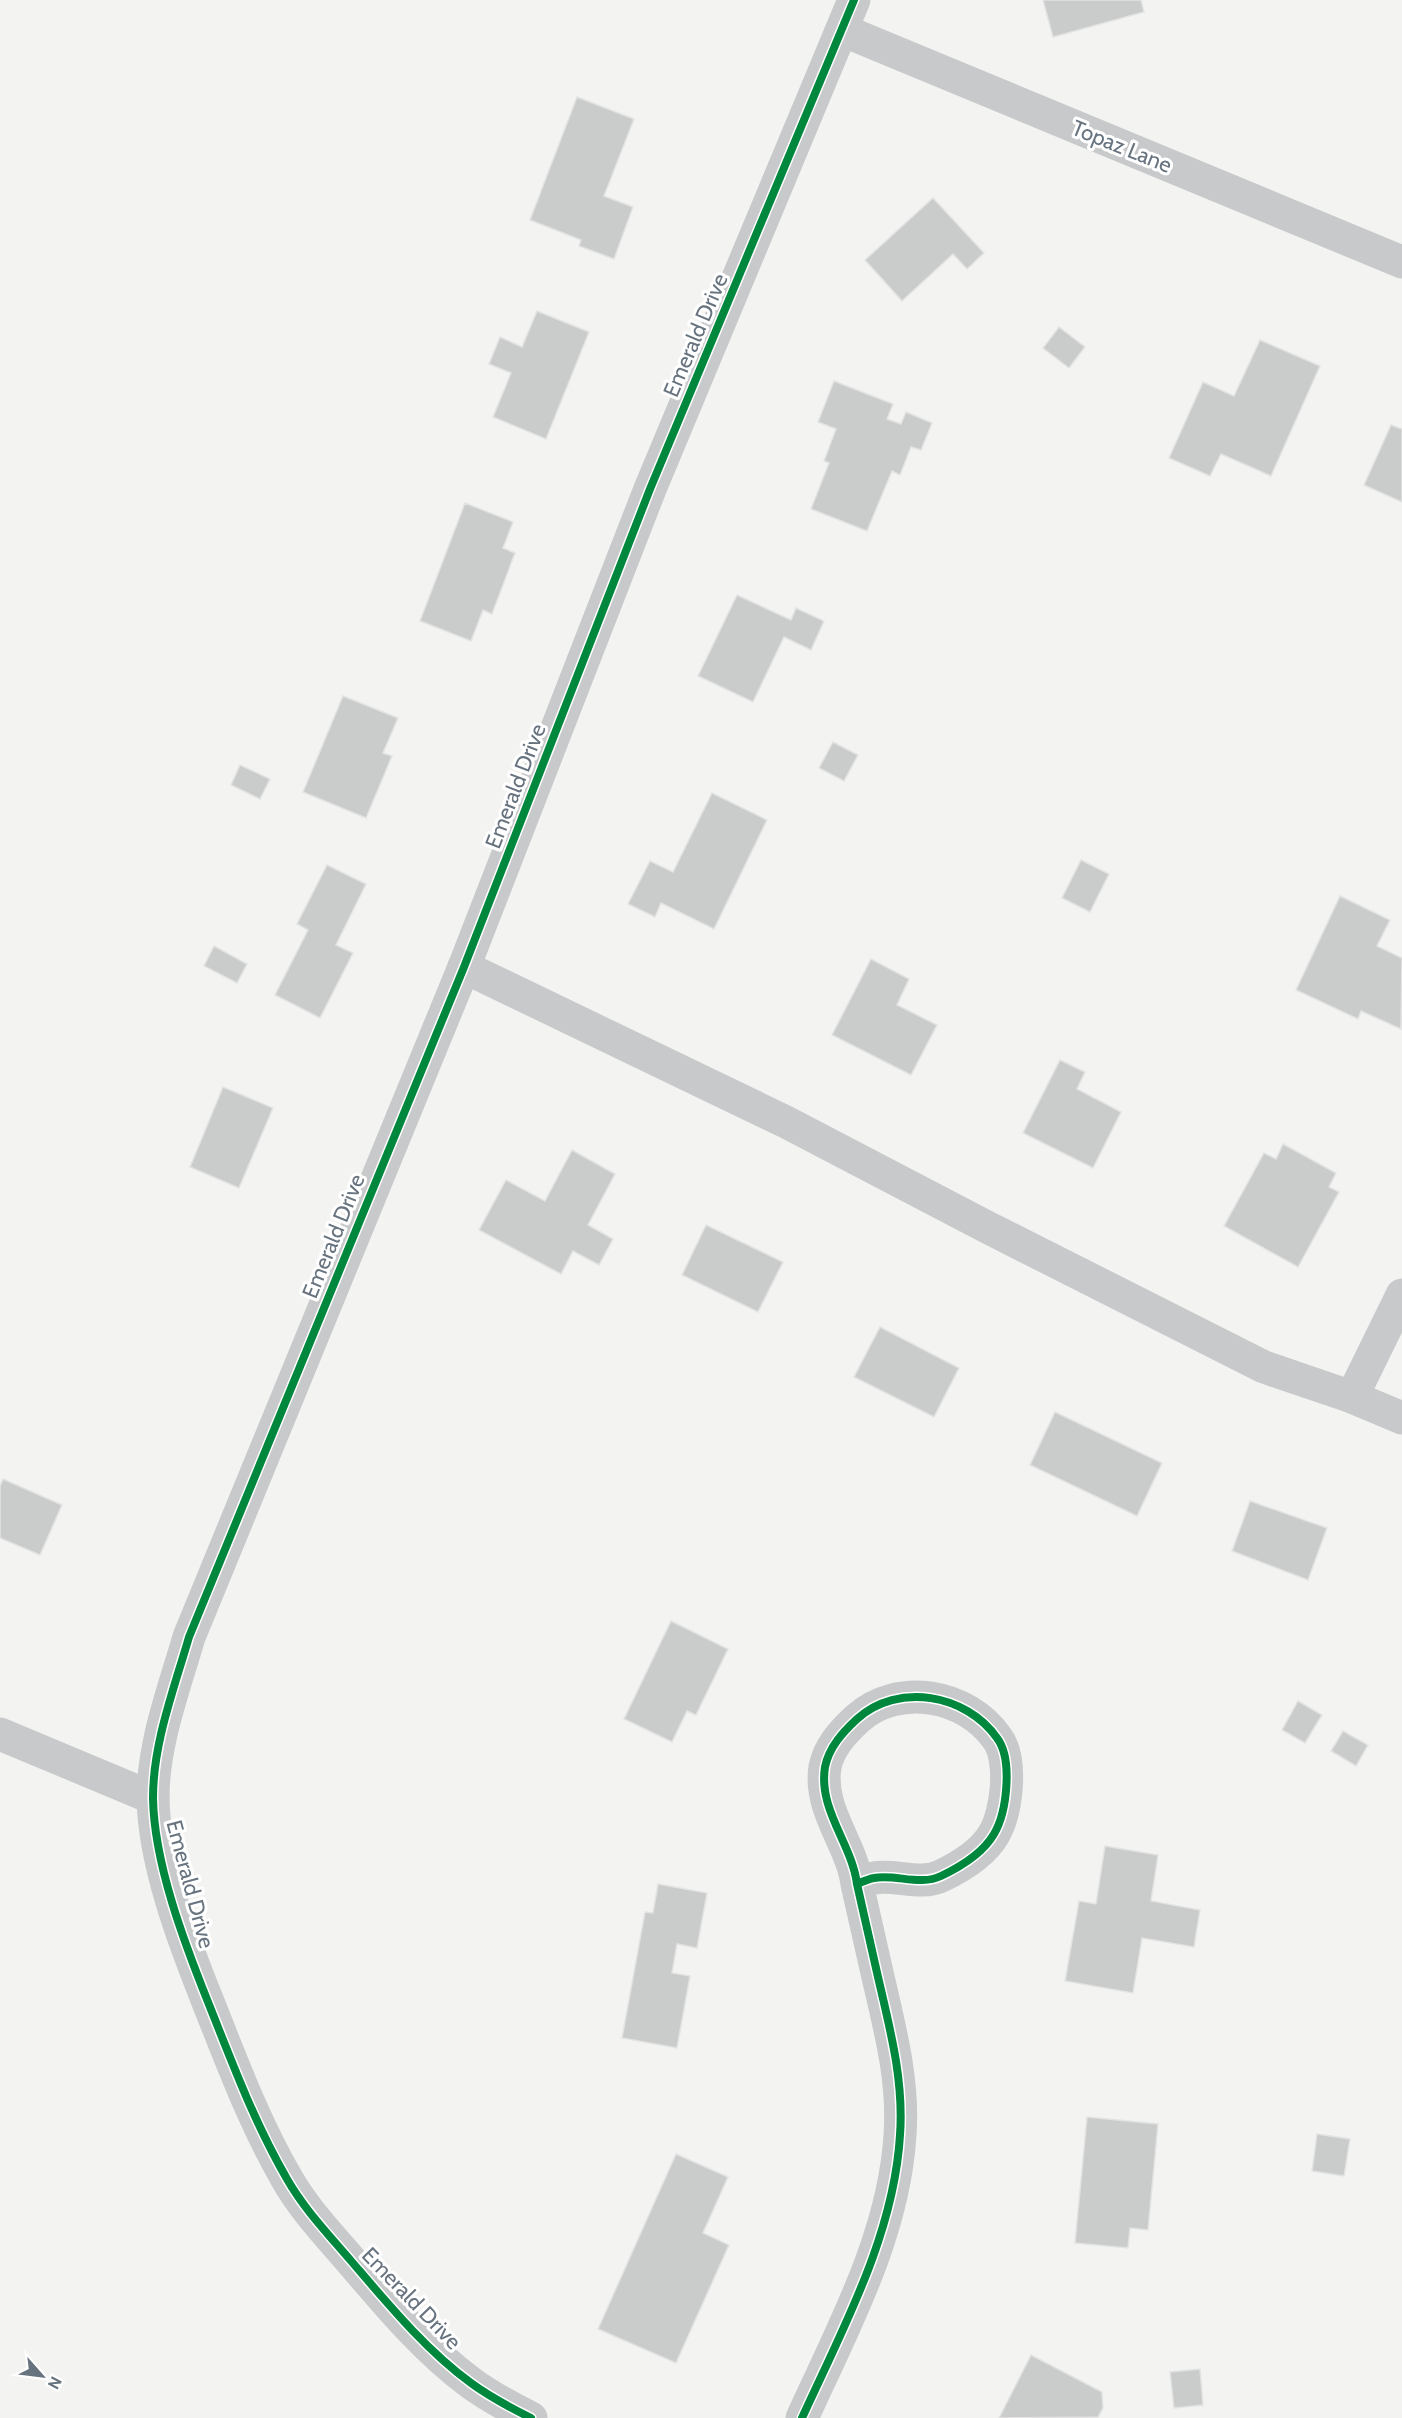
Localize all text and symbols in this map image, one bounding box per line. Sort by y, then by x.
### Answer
street label: Topaz Lane [1068,114,1176,179]
street label: Emerald Drive [657,269,734,401]
street label: Emerald Drive [479,720,552,852]
street label: Emerald Drive [296,1170,371,1302]
street label: Emerald Drive [160,1817,221,1951]
street label: Emerald Drive [356,2242,467,2355]
north arrow [12,2346,72,2406]
text: N [44,2373,66,2392]

